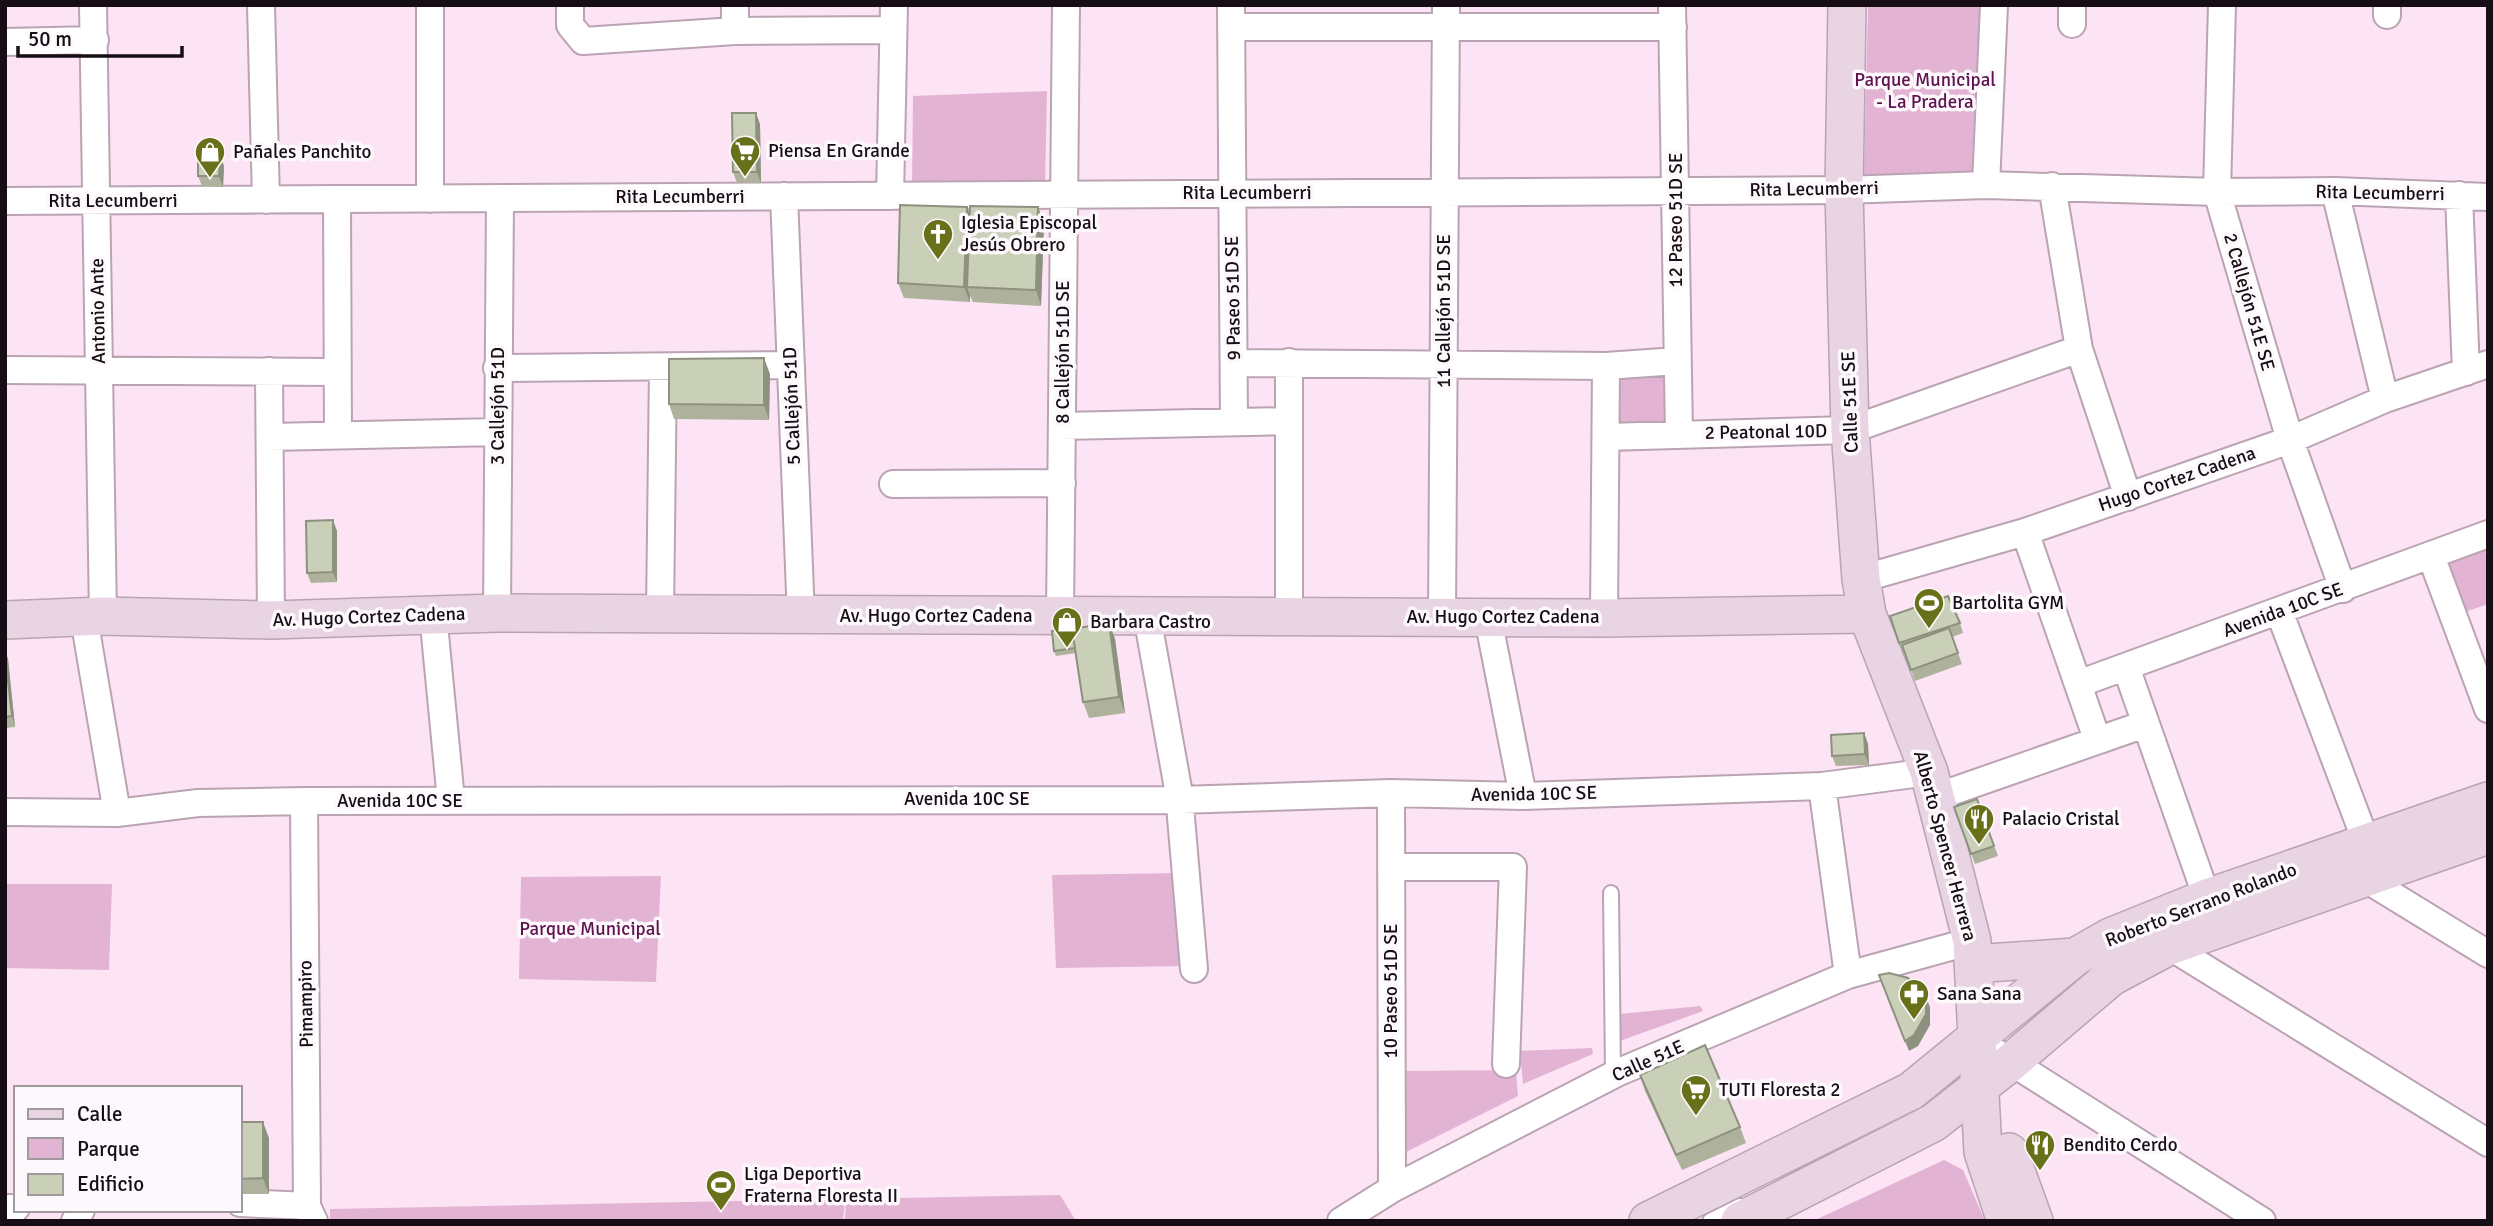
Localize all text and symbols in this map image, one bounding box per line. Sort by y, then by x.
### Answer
scale bar [18,14,182,58]
text: 50 m [28,26,72,52]
park label: Parque Municipal - La Pradera [1854,68,1996,114]
supermarket icon: Piensa En Grande [728,134,762,178]
shop icon: Pañales Panchito [193,135,227,179]
place label: Piensa En Grande [768,139,910,163]
place label: Pañales Panchito [233,140,372,164]
street label: 12 Paseo 51D SE [1664,153,1688,287]
street label: Rita Lecumberri [1749,176,1879,202]
street label: Rita Lecumberri [2315,180,2445,206]
street label: Rita Lecumberri [1182,181,1312,205]
street label: Rita Lecumberri [615,185,745,209]
street label: Rita Lecumberri [48,189,178,213]
place label: Iglesia Episcopal Jesús Obrero [961,211,1097,257]
church icon: Iglesia Episcopal Jesús Obrero [921,217,955,261]
street label: 2 Callejón 51E SE [2218,230,2280,374]
street label: 11 Callejón 51D SE [1432,234,1456,388]
street label: 9 Paseo 51D SE [1220,235,1246,361]
street label: Antonio Ante [85,258,111,364]
street label: 8 Callejón 51D SE [1051,280,1075,424]
street label: 3 Callejón 51D [486,347,510,465]
street label: 5 Callejón 51D [778,347,806,465]
street label: Calle 51E SE [1836,351,1864,453]
street label: 2 Peatonal 10D [1705,419,1827,445]
street label: Hugo Cortez Cadena [2095,441,2259,517]
street label: Avenida 10C SE [2220,577,2346,643]
sports icon: Bartolita GYM [1912,586,1946,630]
place label: Bartolita GYM [1952,591,2064,615]
street label: Av. Hugo Cortez Cadena [272,602,466,632]
street label: Av. Hugo Cortez Cadena [839,604,1033,628]
shop icon: Barbara Castro [1050,605,1084,649]
street label: Av. Hugo Cortez Cadena [1406,605,1600,629]
place label: Barbara Castro [1090,610,1211,634]
street label: Alberto Spencer Herrera [1908,748,1982,944]
street label: Avenida 10C SE [1471,781,1597,807]
street label: Avenida 10C SE [904,787,1030,811]
street label: Avenida 10C SE [337,789,463,813]
restaurant icon: Palacio Cristal [1962,802,1996,846]
place label: Palacio Cristal [2002,807,2120,831]
street label: Roberto Serrano Rolando [2102,857,2300,953]
park label: Parque Municipal [519,917,661,941]
street label: 10 Paseo 51D SE [1379,924,1403,1058]
street label: Pimampiro [293,960,319,1048]
pharmacy icon: Sana Sana [1897,977,1931,1021]
place label: Sana Sana [1937,982,2022,1006]
street label: Calle 51E [1608,1034,1688,1088]
supermarket icon: TUTI Floresta 2 [1679,1073,1713,1117]
place label: TUTI Floresta 2 [1719,1078,1841,1102]
legend [14,1086,242,1212]
text: Calle [77,1101,123,1127]
restaurant icon: Bendito Cerdo [2023,1128,2057,1172]
place label: Bendito Cerdo [2063,1133,2178,1157]
text: Parque [77,1136,140,1162]
place label: Liga Deportiva Fraterna Floresta II [744,1162,898,1208]
sports icon: Liga Deportiva Fraterna Floresta II [704,1168,738,1212]
text: Edificio [77,1171,144,1197]

